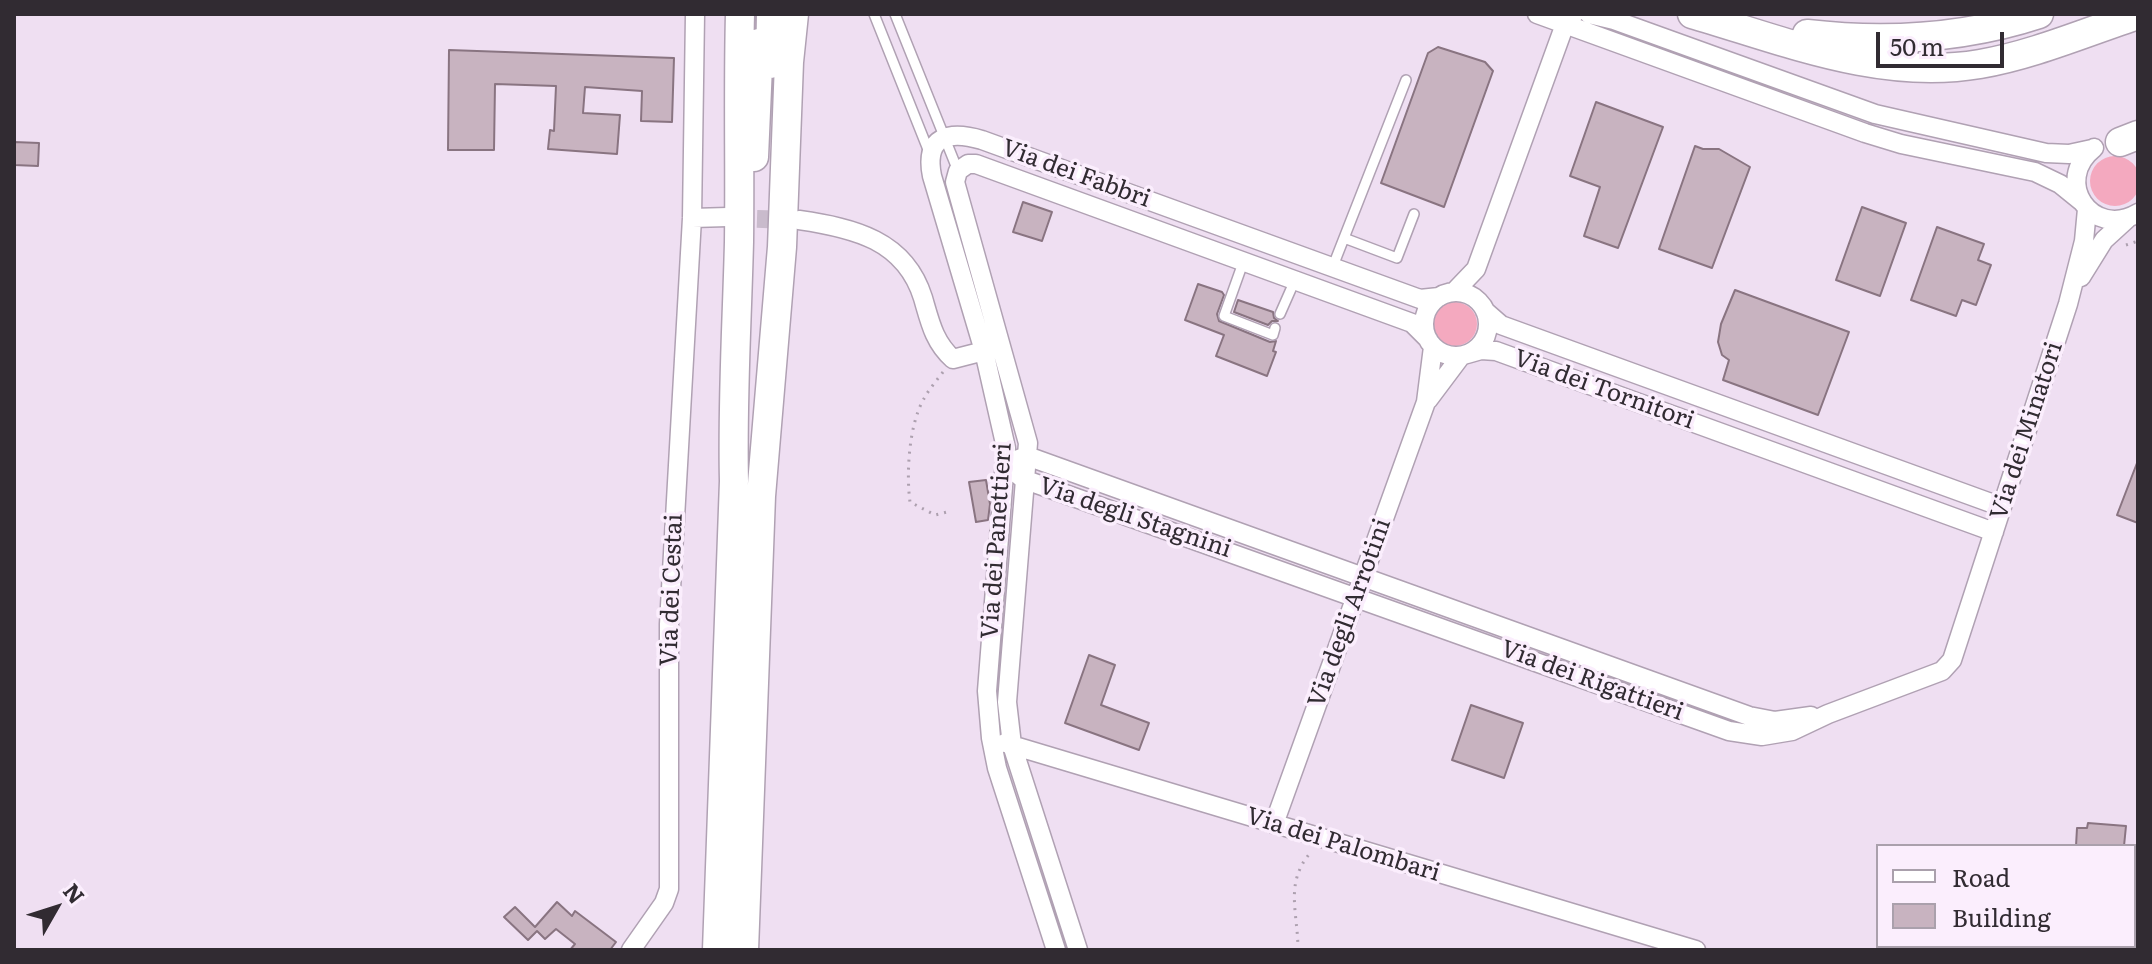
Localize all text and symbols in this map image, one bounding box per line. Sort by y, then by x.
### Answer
scale bar [1880,16,2008,66]
text: 50 m [1890,28,1944,63]
street label: Via dei Fabbri [998,134,1154,214]
street label: Via dei Minatori [1985,338,2069,524]
street label: Via dei Tornitori [1510,344,1698,436]
street label: Via dei Panettieri [976,442,1018,640]
street label: Via degli Stagnini [1035,472,1235,564]
street label: Via dei Cestai [655,513,689,667]
street label: Via degli Arrotini [1302,515,1398,711]
street label: Via dei Rigattieri [1497,635,1687,727]
street label: Via dei Palombari [1243,802,1443,888]
legend [1876,844,2136,948]
text: Road [1952,859,2010,894]
north arrow [16,868,96,948]
text: N [56,875,94,910]
text: Building [1952,899,2051,934]

